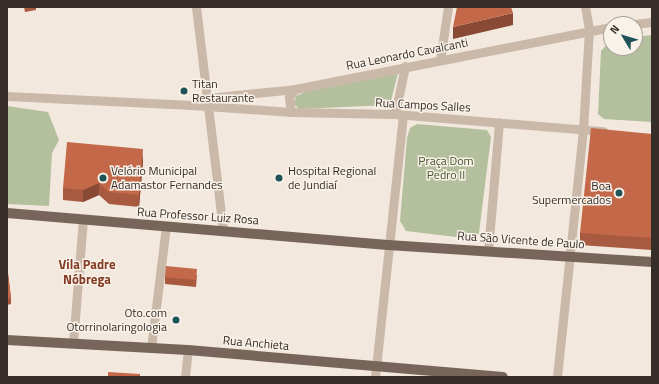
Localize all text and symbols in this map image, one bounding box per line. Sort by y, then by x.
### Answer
north arrow [603,16,643,56]
text: N [606,21,623,37]
street label: Rua Leonardo Cavalcanti [345,35,469,73]
place label: Titan Restaurante [192,77,254,105]
marker: Titan Restaurante [179,86,189,96]
street label: Rua Campos Salles [375,95,471,115]
park label: Praça Dom Pedro II [418,154,474,182]
place label: Velório Municipal Adamastor Fernandes [111,164,223,192]
place label: Hospital Regional de Jundiaí [288,164,376,192]
marker: Hospital Regional de Jundiaí [273,172,285,184]
marker: Velório Municipal Adamastor Fernandes [98,173,108,183]
place label: Boa Supermercados [532,179,611,207]
marker: Boa Supermercados [614,188,624,198]
street label: Rua Professor Luiz Rosa [137,205,259,227]
street label: Rua São Vicente de Paulo [457,228,585,252]
district label: Vila Padre Nóbrega [58,257,116,288]
place label: Oto.com Otorrinolaringologia [66,306,167,334]
marker: Oto.com Otorrinolaringologia [170,314,182,326]
street label: Rua Anchieta [222,333,290,353]

